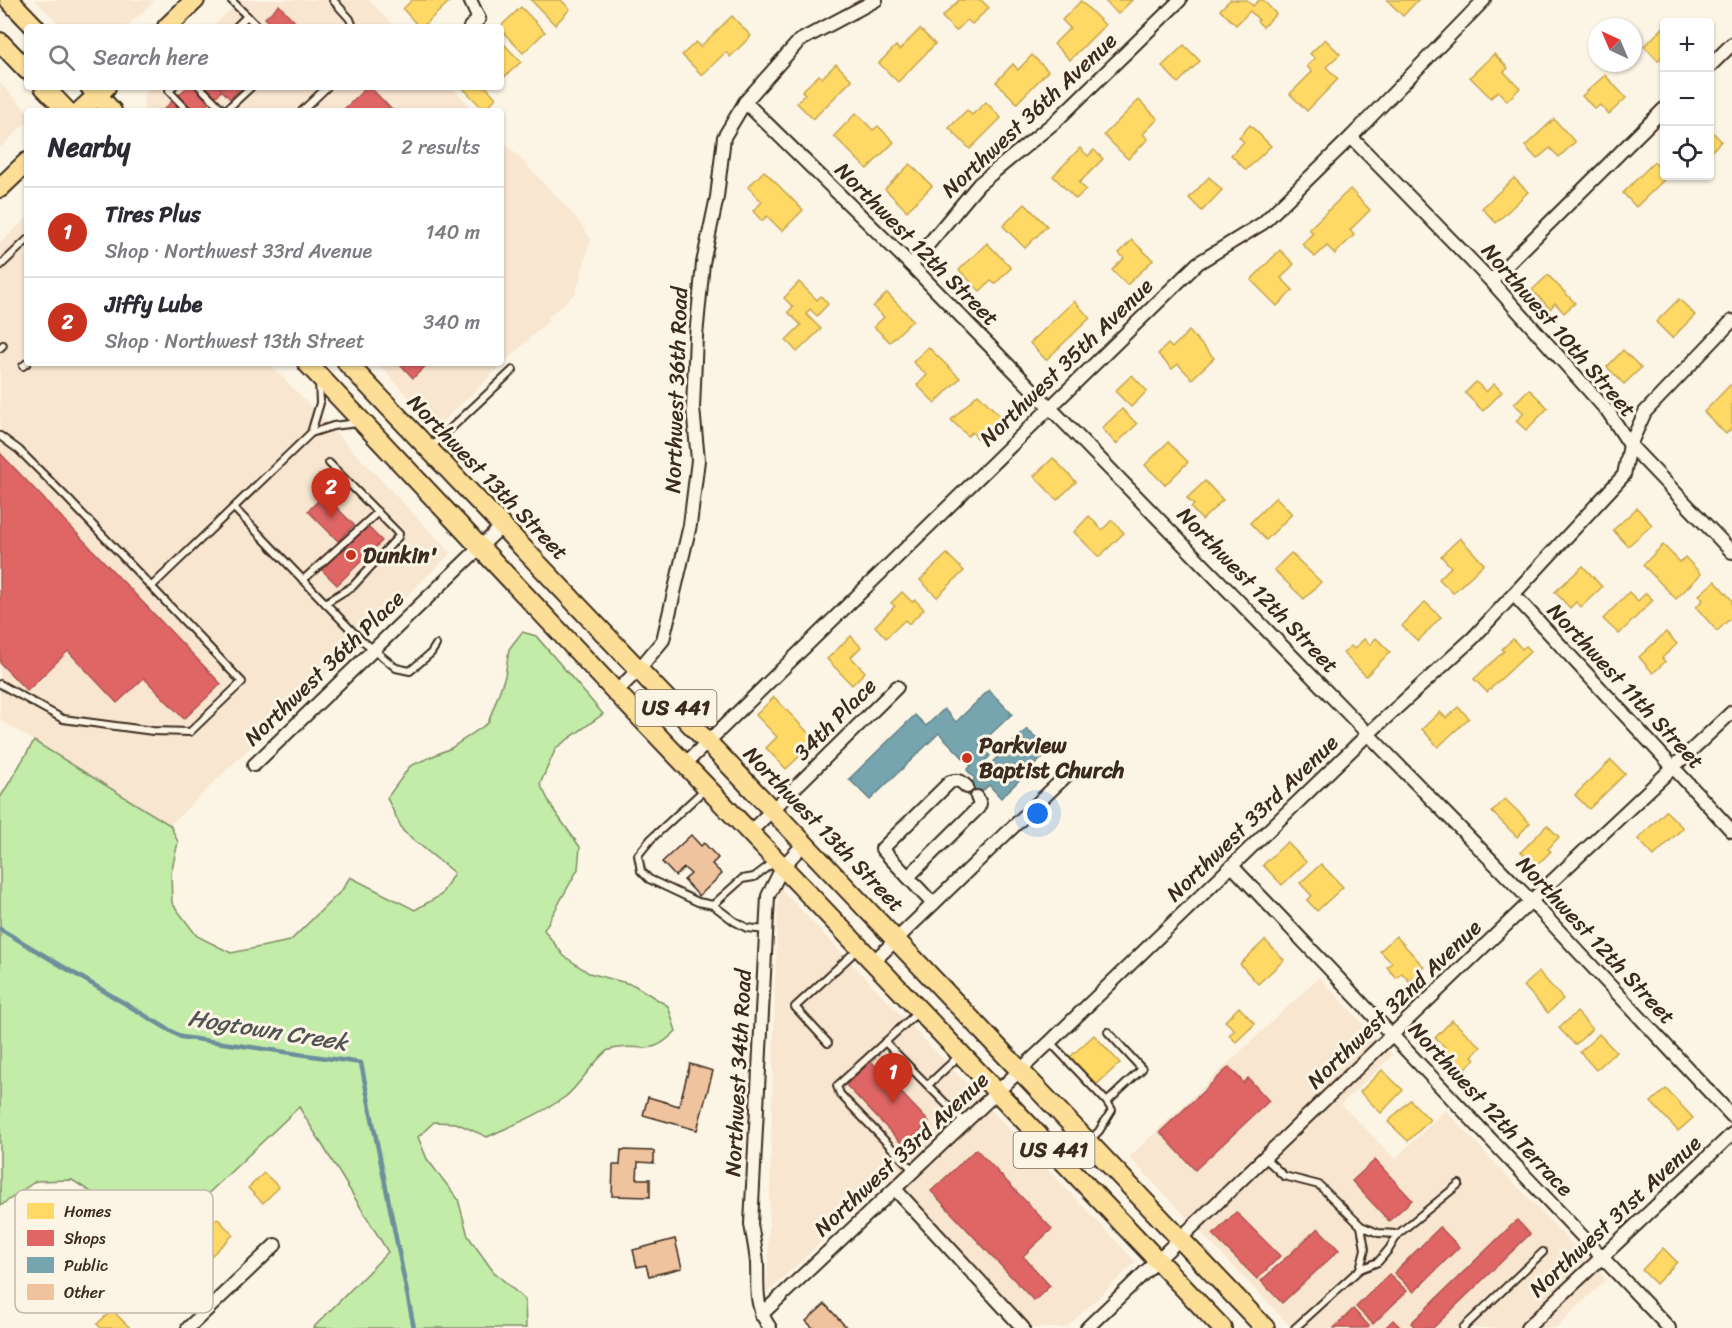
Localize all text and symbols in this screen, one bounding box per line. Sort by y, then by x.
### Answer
north arrow [1588,18,1642,72]
map controls [1660,18,1714,180]
button: + [1660,18,1714,72]
street label: Northwest 36th Avenue [932,22,1126,208]
search box [24,24,504,90]
text: Search here [93,38,209,77]
icon: search [45,41,78,74]
button: − [1660,72,1714,126]
text: Nearby [48,124,130,170]
button: locate [1660,126,1714,180]
text: 2 results [401,130,480,165]
street label: Northwest 12th Street [825,152,1009,336]
text: Tires Plus [105,195,201,234]
text: 1 [63,215,72,250]
text: 140 m [426,215,480,250]
street label: Northwest 10th Street [1471,233,1647,427]
text: Shop · Northwest 33rd Avenue [105,234,372,269]
street label: Northwest 35th Avenue [970,268,1163,456]
text: Jiffy Lube [105,285,202,324]
street label: Northwest 36th Road [653,285,699,494]
text: 2 [62,305,73,340]
text: 340 m [423,305,480,340]
text: Shop · Northwest 13th Street [105,324,365,359]
street label: Northwest 13th Street [398,384,579,570]
pin: 2 [312,468,350,518]
street label: Northwest 12th Street [1167,497,1349,683]
place label: Dunkin' [363,536,438,575]
marker: Dunkin' [344,548,358,562]
street label: Northwest 36th Place [234,580,414,756]
street label: Northwest 11th Street [1538,593,1715,779]
street label: 34th Place [784,668,886,770]
road number: US 441 [636,690,716,726]
street label: Northwest 33rd Avenue [1156,724,1348,911]
place label: Parkview Baptist Church [979,726,1125,790]
street label: Northwest 13th Street [734,736,915,922]
marker: Parkview Baptist Church [960,751,974,765]
your location [1023,799,1052,828]
street label: Northwest 12th Street [1506,846,1686,1034]
street label: Northwest 32nd Avenue [1297,909,1491,1099]
street label: Northwest 34th Road [713,967,763,1178]
water label: Hogtown Creek [185,997,352,1064]
street label: Northwest 12th Terrace [1399,1012,1584,1206]
pin: 1 [874,1054,912,1103]
street label: Northwest 33rd Avenue [804,1062,998,1246]
street label: Northwest 31st Avenue [1519,1125,1711,1307]
road number: US 441 [1014,1132,1094,1168]
legend [15,1190,213,1313]
text: Homes [64,1197,112,1226]
text: Shops [64,1224,106,1253]
text: Public [64,1251,108,1280]
text: Other [64,1278,106,1307]

